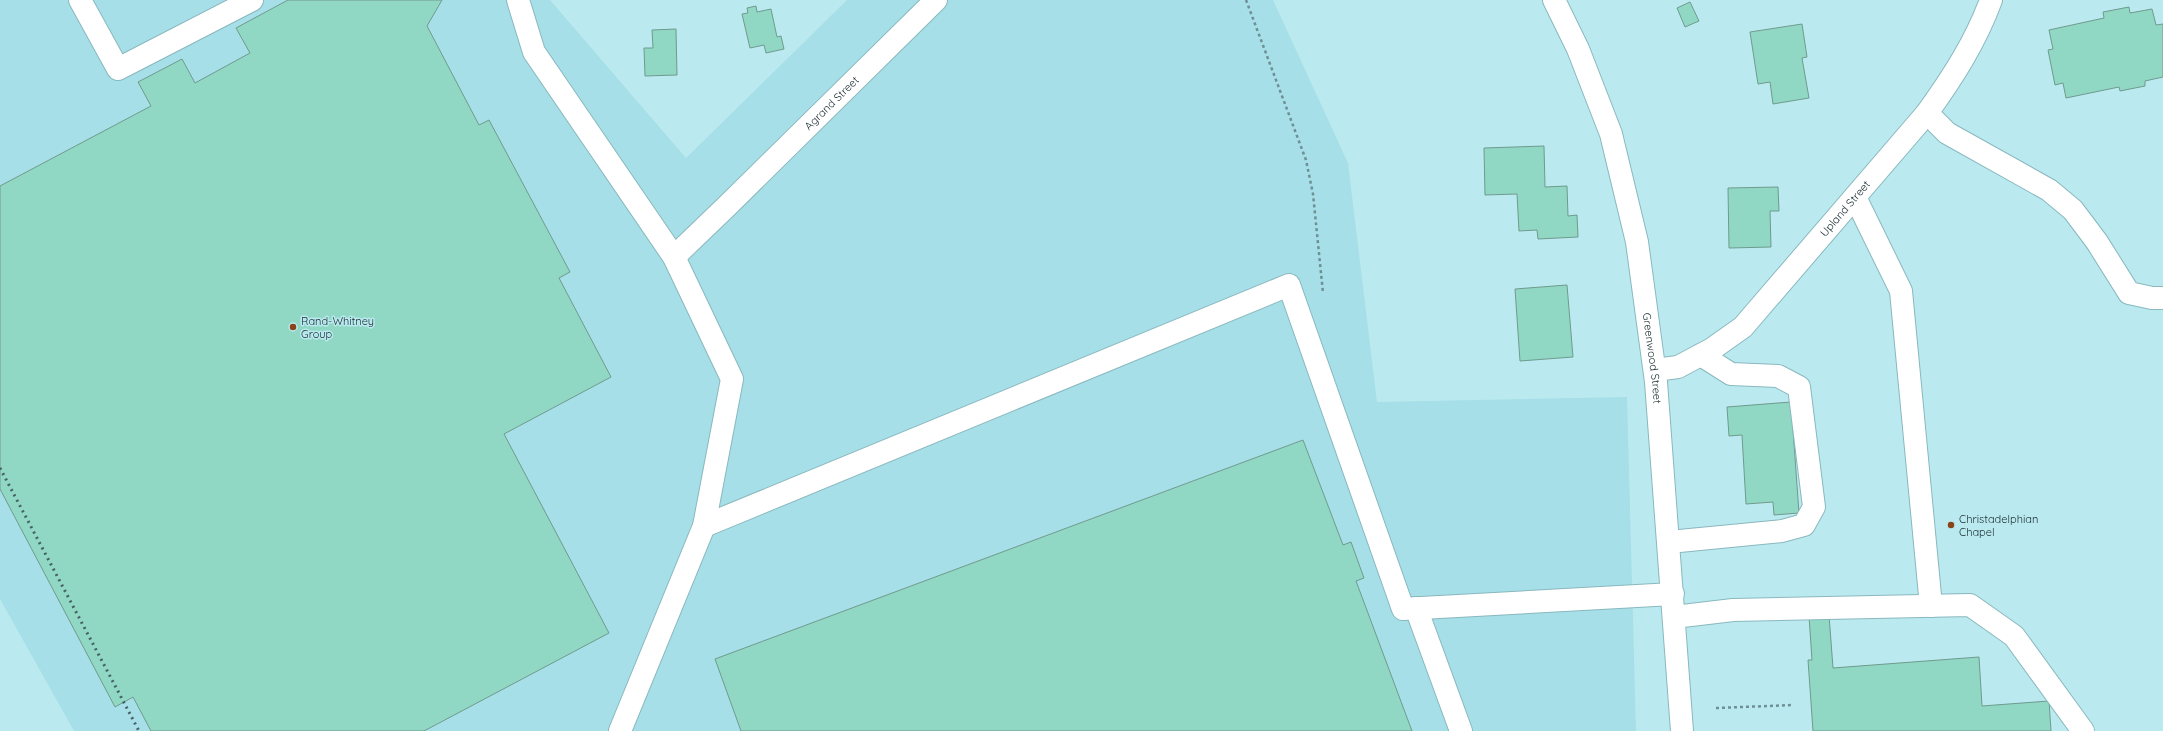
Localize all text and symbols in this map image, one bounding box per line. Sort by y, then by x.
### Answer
street label: Agrand Street [801,73,862,133]
street label: Upland Street [1817,177,1873,240]
street label: Greenwood Street [1640,312,1665,405]
place label: Rand-Whitney Group [301,314,374,341]
marker: Rand-Whitney Group [288,322,298,332]
place label: Christadelphian Chapel [1959,512,2038,539]
marker: Christadelphian Chapel [1946,520,1956,530]

